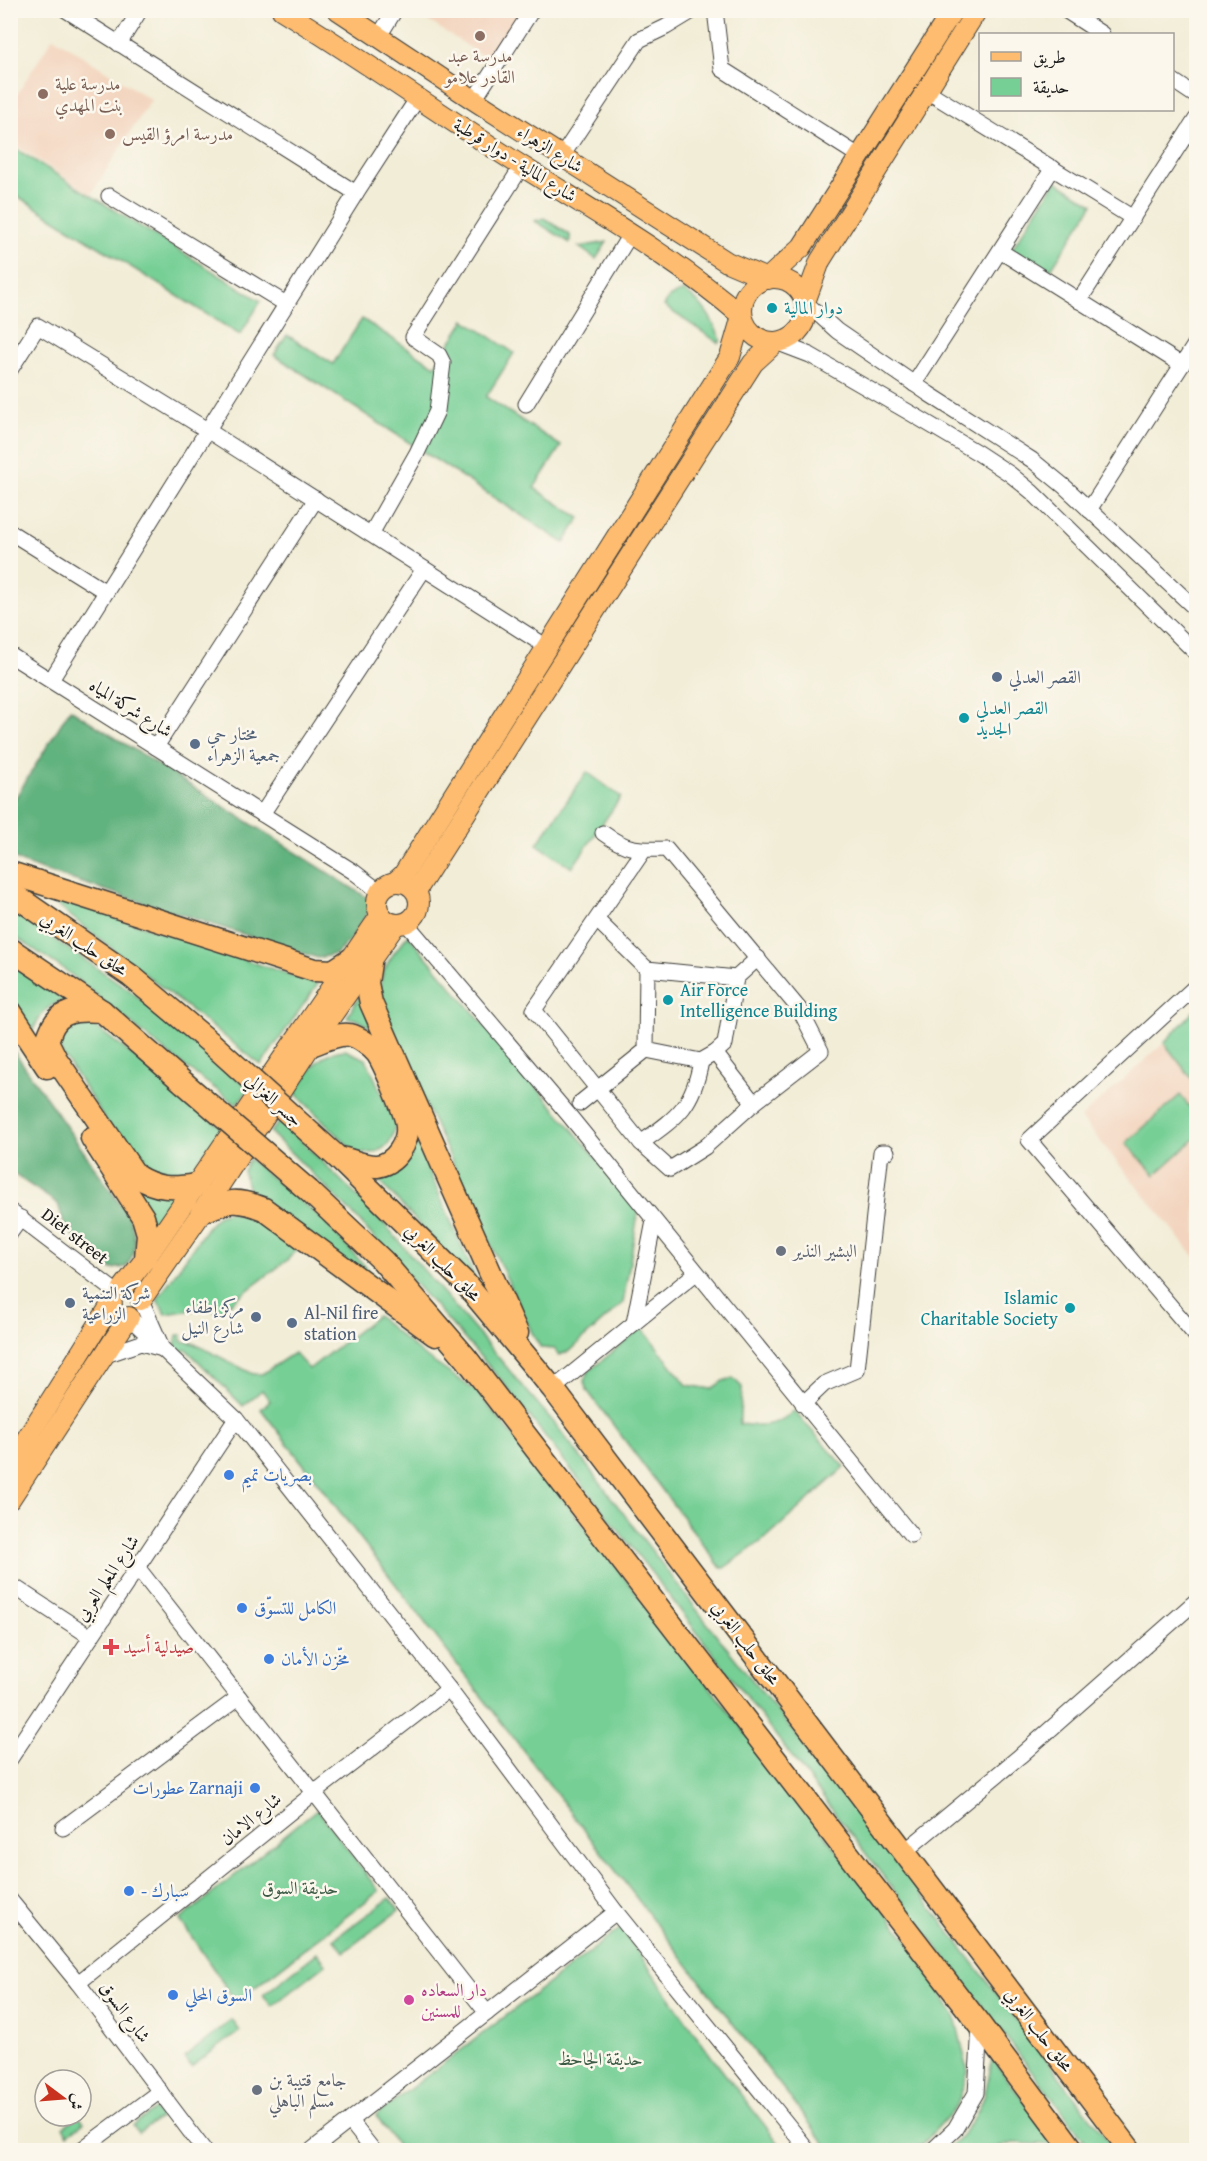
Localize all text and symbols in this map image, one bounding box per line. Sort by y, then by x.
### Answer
marker: مدرسة عبد القادر علامو [473,29,487,43]
legend [979,33,1174,111]
place label: مدرسة عبد القادر علامو [443,42,515,90]
text: طريق [1033,43,1066,70]
place label: مدرسة علية بنت المهدي [55,70,123,120]
text: حديقة [1033,73,1069,100]
marker: مدرسة علية بنت المهدي [36,87,50,101]
street label: شارع المالية - دوار قرطبة [447,111,582,210]
street label: شارع الزهراء [511,118,589,181]
place label: مدرسة امرؤ القيس [122,120,233,147]
marker: مدرسة امرؤ القيس [103,127,117,141]
place label: دوار المالية [784,294,843,321]
marker: دوار المالية [765,301,779,315]
place label: القصر العدلي [1009,663,1081,692]
marker: القصر العدلي [990,670,1004,684]
street label: شارع شركة المياه [83,671,178,746]
place label: القصر العدلي الجديد [976,694,1048,742]
marker: القصر العدلي الجديد [957,711,971,725]
place label: مختار حي جمعية الزهراء [207,720,280,768]
marker: مختار حي جمعية الزهراء [188,737,202,751]
street label: محلق حلب الغربي [34,905,133,984]
place label: Air Force Intelligence Building [680,976,837,1024]
marker: Air Force Intelligence Building [661,993,675,1007]
street label: جسر الغزالي [238,1066,309,1134]
street label: Diet street [36,1201,115,1271]
street label: محلق حلب الغربي [398,1217,488,1309]
place label: البشير النذير [791,1237,857,1264]
marker: البشير النذير [774,1244,788,1258]
place label: شركة التنمية الزراعية [82,1279,150,1327]
place label: Islamic Charitable Society [921,1284,1058,1332]
place label: مركز إطفاء شارع النيل [181,1293,244,1343]
marker: شركة التنمية الزراعية [63,1296,77,1310]
place label: Al-Nil fire station [304,1299,378,1347]
marker: Islamic Charitable Society [1063,1301,1077,1315]
marker: مركز إطفاء شارع النيل [249,1310,263,1324]
marker: Al-Nil fire station [285,1316,299,1330]
place label: بصريات تميم [241,1461,312,1493]
marker: بصريات تميم [222,1468,236,1482]
street label: شارع المعلم العربي [68,1529,150,1629]
place label: الكامل للتسوّق [254,1594,337,1621]
street label: محلق حلب الغربي [704,1595,787,1692]
marker: الكامل للتسوّق [235,1601,249,1615]
place label: صيدلية أسيد [123,1633,194,1660]
marker: صيدلية أسيد [104,1640,118,1654]
place label: مخّزن الأمان [281,1645,349,1672]
marker: مخّزن الأمان [262,1652,276,1666]
place label: عطورات Zarnaji [133,1774,243,1801]
marker: عطورات Zarnaji [248,1781,262,1795]
street label: شارع الامان [214,1785,288,1853]
park label: حديقة السوق [262,1874,338,1901]
place label: - سبارك [141,1877,189,1904]
marker: - سبارك [122,1884,136,1898]
street label: شارع السوق [92,1975,158,2049]
place label: دار السعاده للمسنين [421,1976,487,2024]
place label: السوق المحلي [185,1981,252,2012]
street label: محلق حلب الغربي [997,1982,1080,2079]
marker: السوق المحلي [166,1988,180,2002]
marker: دار السعاده للمسنين [402,1993,416,2007]
park label: حديقة الجاحظ [557,2045,643,2072]
place label: جامع قتيبة بن مسلم الباهلي [269,2066,347,2119]
north arrow [33,2068,93,2128]
marker: جامع قتيبة بن مسلم الباهلي [250,2083,264,2097]
text: ش [64,2091,91,2113]

